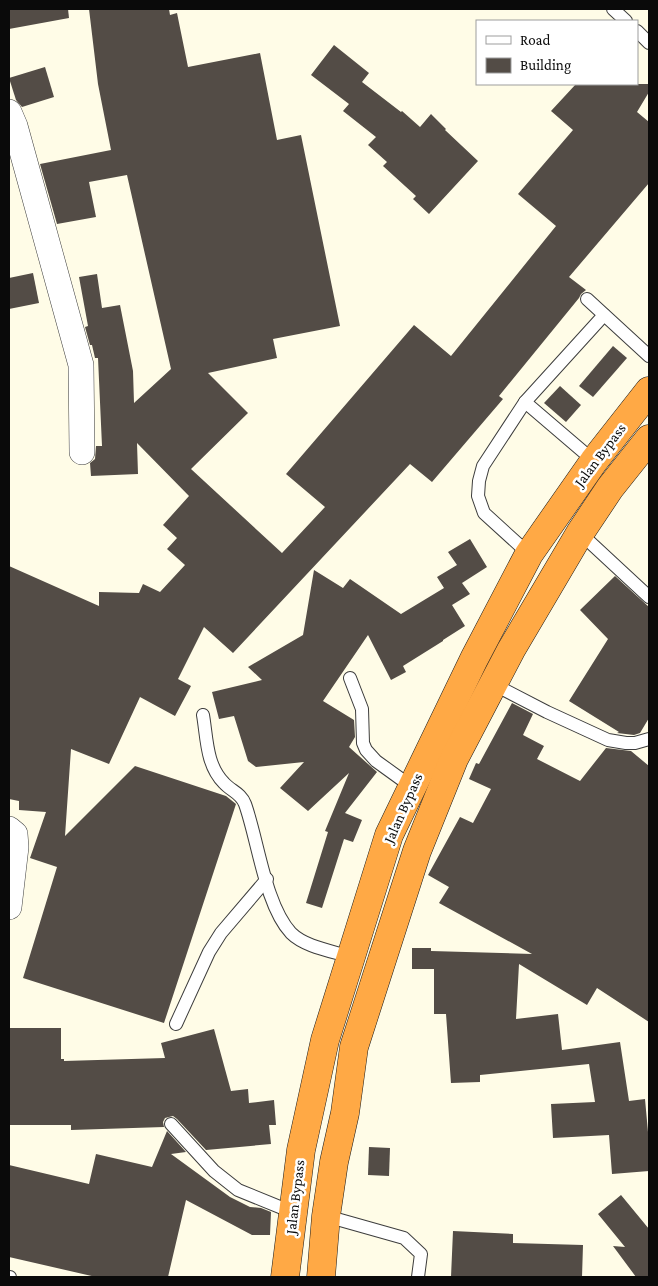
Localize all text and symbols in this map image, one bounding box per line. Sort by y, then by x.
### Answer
legend [476,20,638,85]
text: Road [520,32,551,48]
text: Building [520,57,571,74]
street label: Jalan Bypass [570,420,630,492]
street label: Jalan Bypass [380,770,426,848]
street label: Jalan Bypass [282,1159,309,1237]

